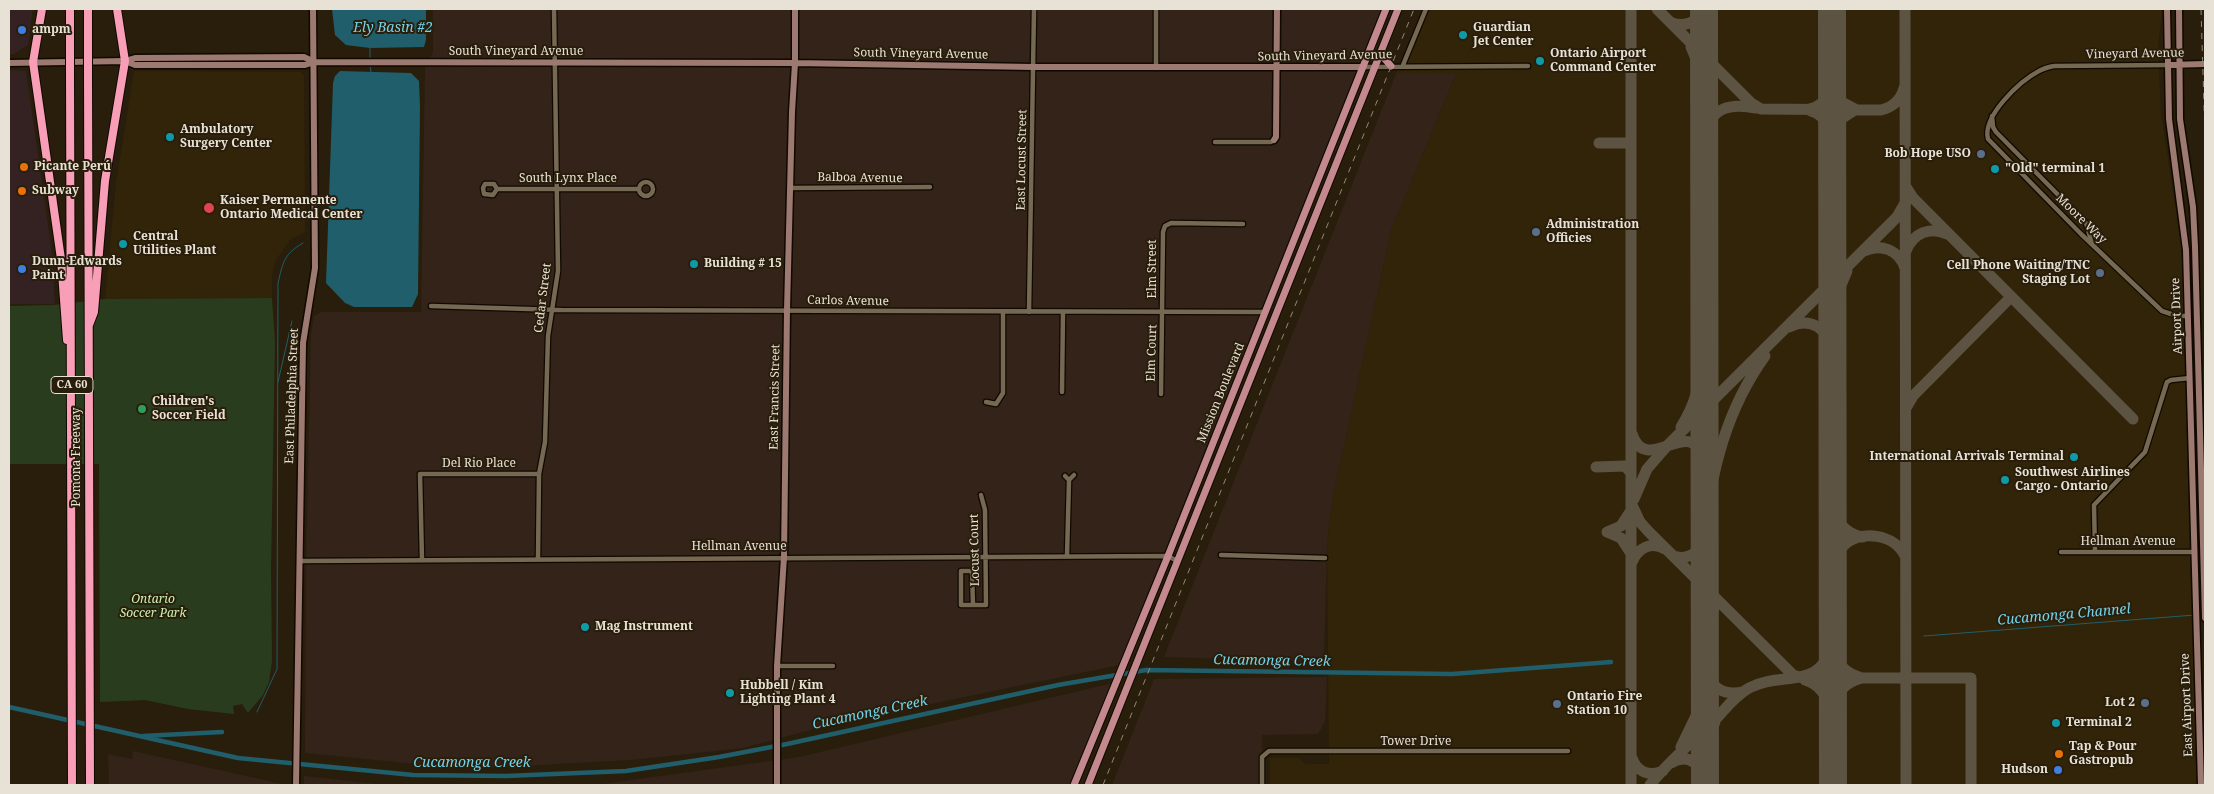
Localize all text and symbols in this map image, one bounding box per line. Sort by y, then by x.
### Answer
water label: Ely Basin #2 [353,20,433,36]
place label: Guardian Jet Center [1473,21,1533,49]
place label: ampm [32,23,71,37]
marker: ampm [16,24,28,36]
marker: Guardian Jet Center [1457,29,1469,41]
street label: South Vineyard Avenue [449,45,583,59]
street label: South Vineyard Avenue [854,46,988,62]
street label: Vineyard Avenue [2086,46,2184,62]
place label: Ontario Airport Command Center [1550,47,1656,75]
street label: South Vineyard Avenue [1258,48,1392,64]
marker: Ontario Airport Command Center [1534,55,1546,67]
street label: East Locust Street [1014,109,1030,211]
place label: Ambulatory Surgery Center [180,123,272,151]
marker: Ambulatory Surgery Center [164,131,176,143]
place label: Bob Hope USO [1884,147,1971,161]
marker: Bob Hope USO [1975,148,1987,160]
place label: Picante Perú [34,160,111,174]
marker: Picante Perú [18,161,30,173]
place label: "Old" terminal 1 [2005,162,2105,176]
marker: "Old" terminal 1 [1989,163,2001,175]
street label: Balboa Avenue [817,170,903,186]
street label: South Lynx Place [519,172,617,186]
place label: Subway [32,184,79,198]
marker: Subway [16,185,28,197]
street label: Moore Way [2053,191,2109,247]
place label: Kaiser Permanente Ontario Medical Center [220,194,363,222]
marker: Kaiser Permanente Ontario Medical Center [202,201,216,215]
place label: Administration Officies [1546,218,1639,246]
marker: Administration Officies [1530,226,1542,238]
place label: Central Utilities Plant [133,230,216,258]
marker: Central Utilities Plant [117,238,129,250]
street label: Elm Street [1146,239,1160,299]
place label: Dunn-Edwards Paint [32,255,122,283]
place label: Building # 15 [704,257,782,271]
marker: Building # 15 [688,258,700,270]
place label: Cell Phone Waiting/TNC Staging Lot [1946,259,2090,287]
street label: Cedar Street [532,262,554,334]
marker: Dunn-Edwards Paint [16,263,28,275]
marker: Cell Phone Waiting/TNC Staging Lot [2094,267,2106,279]
street label: Airport Drive [2168,277,2186,355]
street label: Carlos Avenue [807,293,889,309]
street label: Elm Court [1144,324,1160,382]
street label: East Philadelphia Street [282,328,302,464]
street label: Mission Boulevard [1194,341,1248,445]
street label: East Francis Street [767,344,783,450]
road number: CA 60 [51,376,93,394]
place label: Children's Soccer Field [152,395,226,423]
marker: Children's Soccer Field [136,403,148,415]
street label: Pomona Freeway [70,407,84,507]
place label: International Arrivals Terminal [1870,450,2064,464]
marker: International Arrivals Terminal [2068,451,2080,463]
street label: Del Rio Place [442,457,516,471]
place label: Southwest Airlines Cargo - Ontario [2015,466,2130,494]
marker: Southwest Airlines Cargo - Ontario [1999,474,2011,486]
street label: Locust Court [967,514,983,586]
street label: Hellman Avenue [2080,535,2176,549]
street label: Hellman Avenue [691,540,787,554]
park label: Ontario Soccer Park [120,593,186,621]
water label: Cucamonga Channel [1997,601,2131,629]
place label: Mag Instrument [595,620,693,634]
marker: Mag Instrument [579,621,591,633]
water label: Cucamonga Creek [1213,652,1331,670]
street label: East Airport Drive [2178,653,2196,757]
place label: Hubbell / Kim Lighting Plant 4 [740,679,836,707]
marker: Hubbell / Kim Lighting Plant 4 [724,687,736,699]
place label: Ontario Fire Station 10 [1567,690,1642,718]
water label: Cucamonga Creek [811,693,929,733]
place label: Lot 2 [2105,696,2135,710]
marker: Lot 2 [2139,697,2151,709]
marker: Ontario Fire Station 10 [1551,698,1563,710]
place label: Terminal 2 [2066,716,2132,730]
marker: Terminal 2 [2050,717,2062,729]
street label: Tower Drive [1381,735,1451,749]
place label: Tap & Pour Gastropub [2069,740,2137,768]
marker: Tap & Pour Gastropub [2053,748,2065,760]
water label: Cucamonga Creek [413,755,531,771]
place label: Hudson [2001,763,2048,777]
marker: Hudson [2052,764,2064,776]

